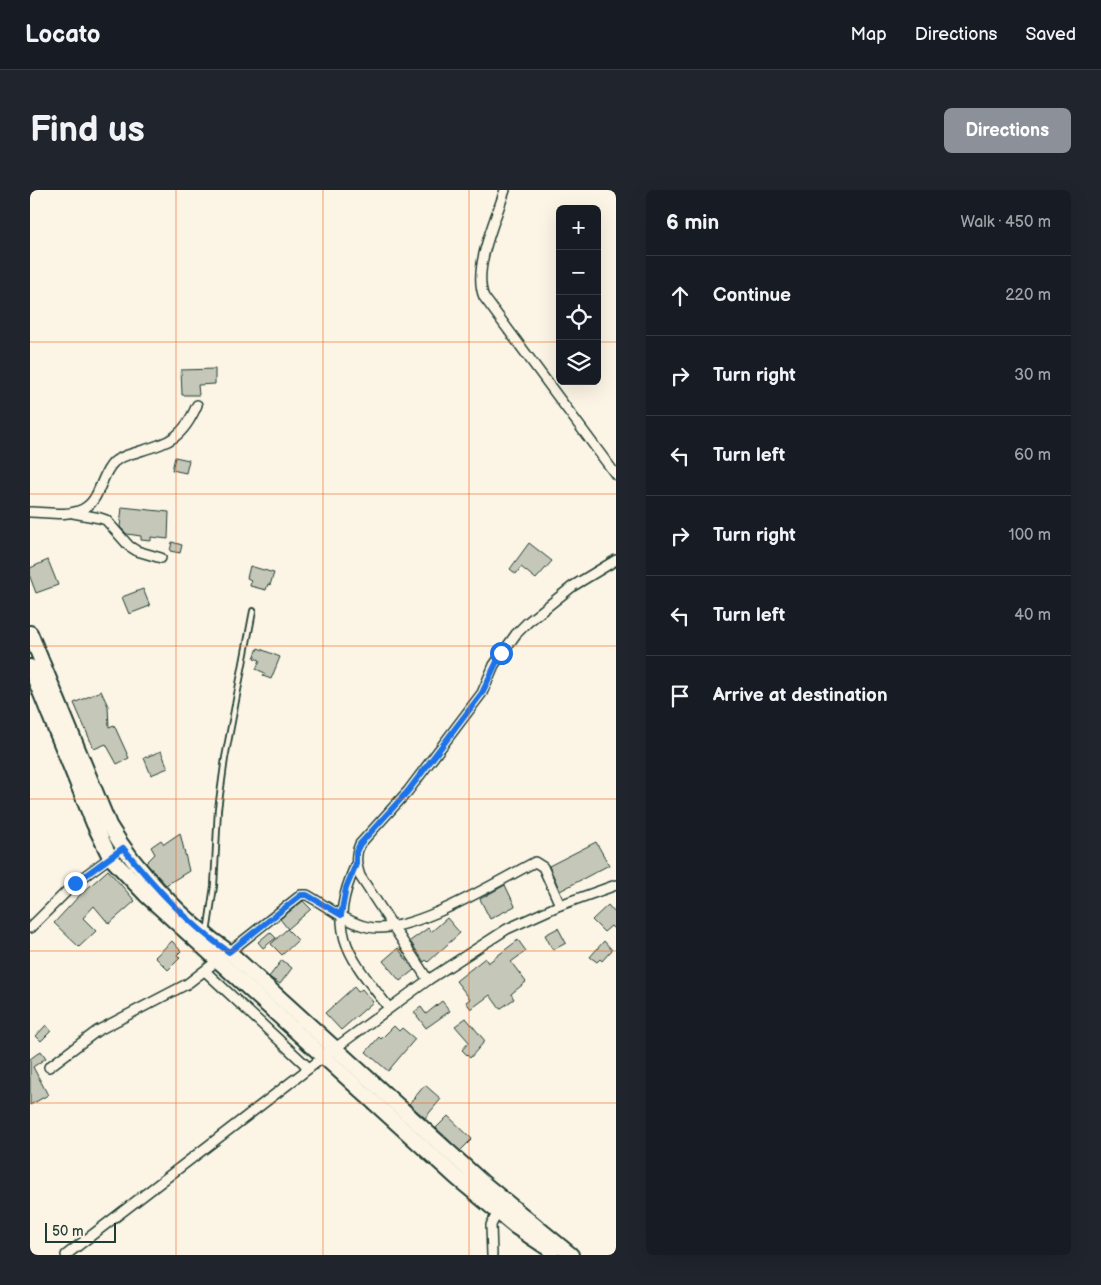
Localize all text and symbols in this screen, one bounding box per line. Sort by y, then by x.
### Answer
text: Locato [25,20,100,49]
text: Map [851,24,887,45]
text: Directions [915,24,997,45]
text: Saved [1025,24,1076,45]
button: Directions [944,108,1071,153]
text: Find us [30,109,145,152]
map controls [556,205,601,385]
button: + [556,205,601,250]
text: 6 min [666,210,719,235]
text: Walk · 450 m [961,213,1051,232]
button: − [556,250,601,295]
icon: ahead [666,282,694,310]
text: Continue [713,284,791,307]
text: 220 m [1005,286,1051,305]
button: locate [556,295,601,340]
button: layers [556,340,601,385]
icon: right [666,362,694,390]
text: Turn right [713,364,796,387]
text: 30 m [1014,366,1051,385]
icon: left [666,442,694,470]
text: Turn left [713,444,785,467]
text: 60 m [1014,446,1051,465]
icon: right [666,522,694,550]
text: Turn right [713,524,796,547]
text: 100 m [1008,526,1051,545]
icon: left [666,602,694,630]
text: Turn left [713,604,785,627]
text: 40 m [1014,606,1051,625]
route start [490,642,513,665]
icon: arrive [666,682,694,710]
text: Arrive at destination [713,684,888,707]
route end [64,872,87,895]
scale bar [45,1220,116,1243]
text: 50 m [52,1223,84,1240]

